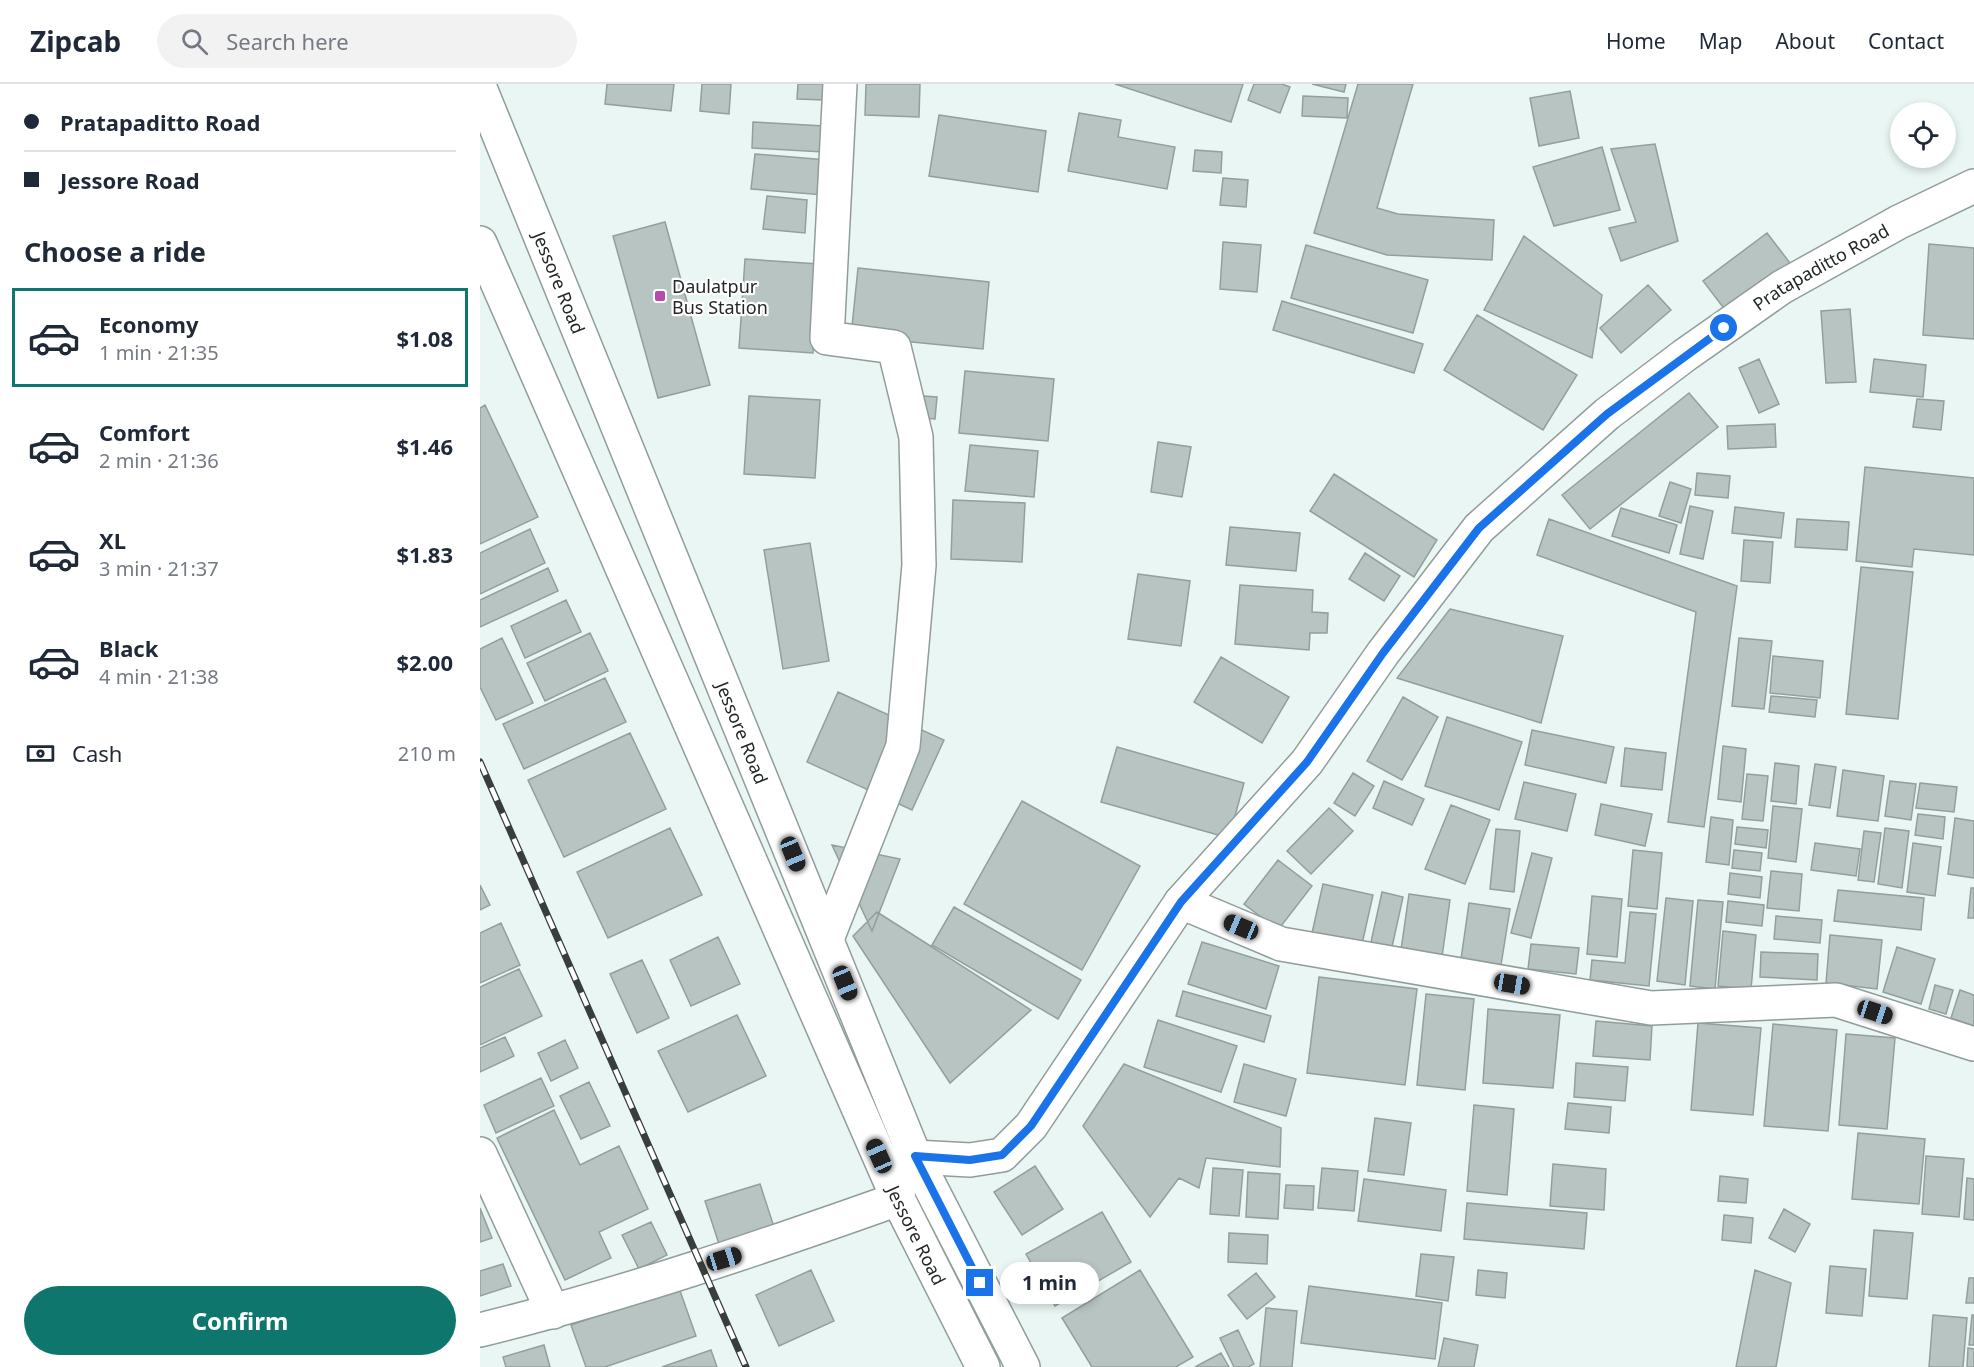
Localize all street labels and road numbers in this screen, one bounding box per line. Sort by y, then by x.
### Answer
street label: Pratapaditto Road [1748,218,1893,316]
street label: Jessore Road [527,226,591,337]
street label: Jessore Road [710,676,774,787]
street label: Jessore Road [881,1180,952,1289]

